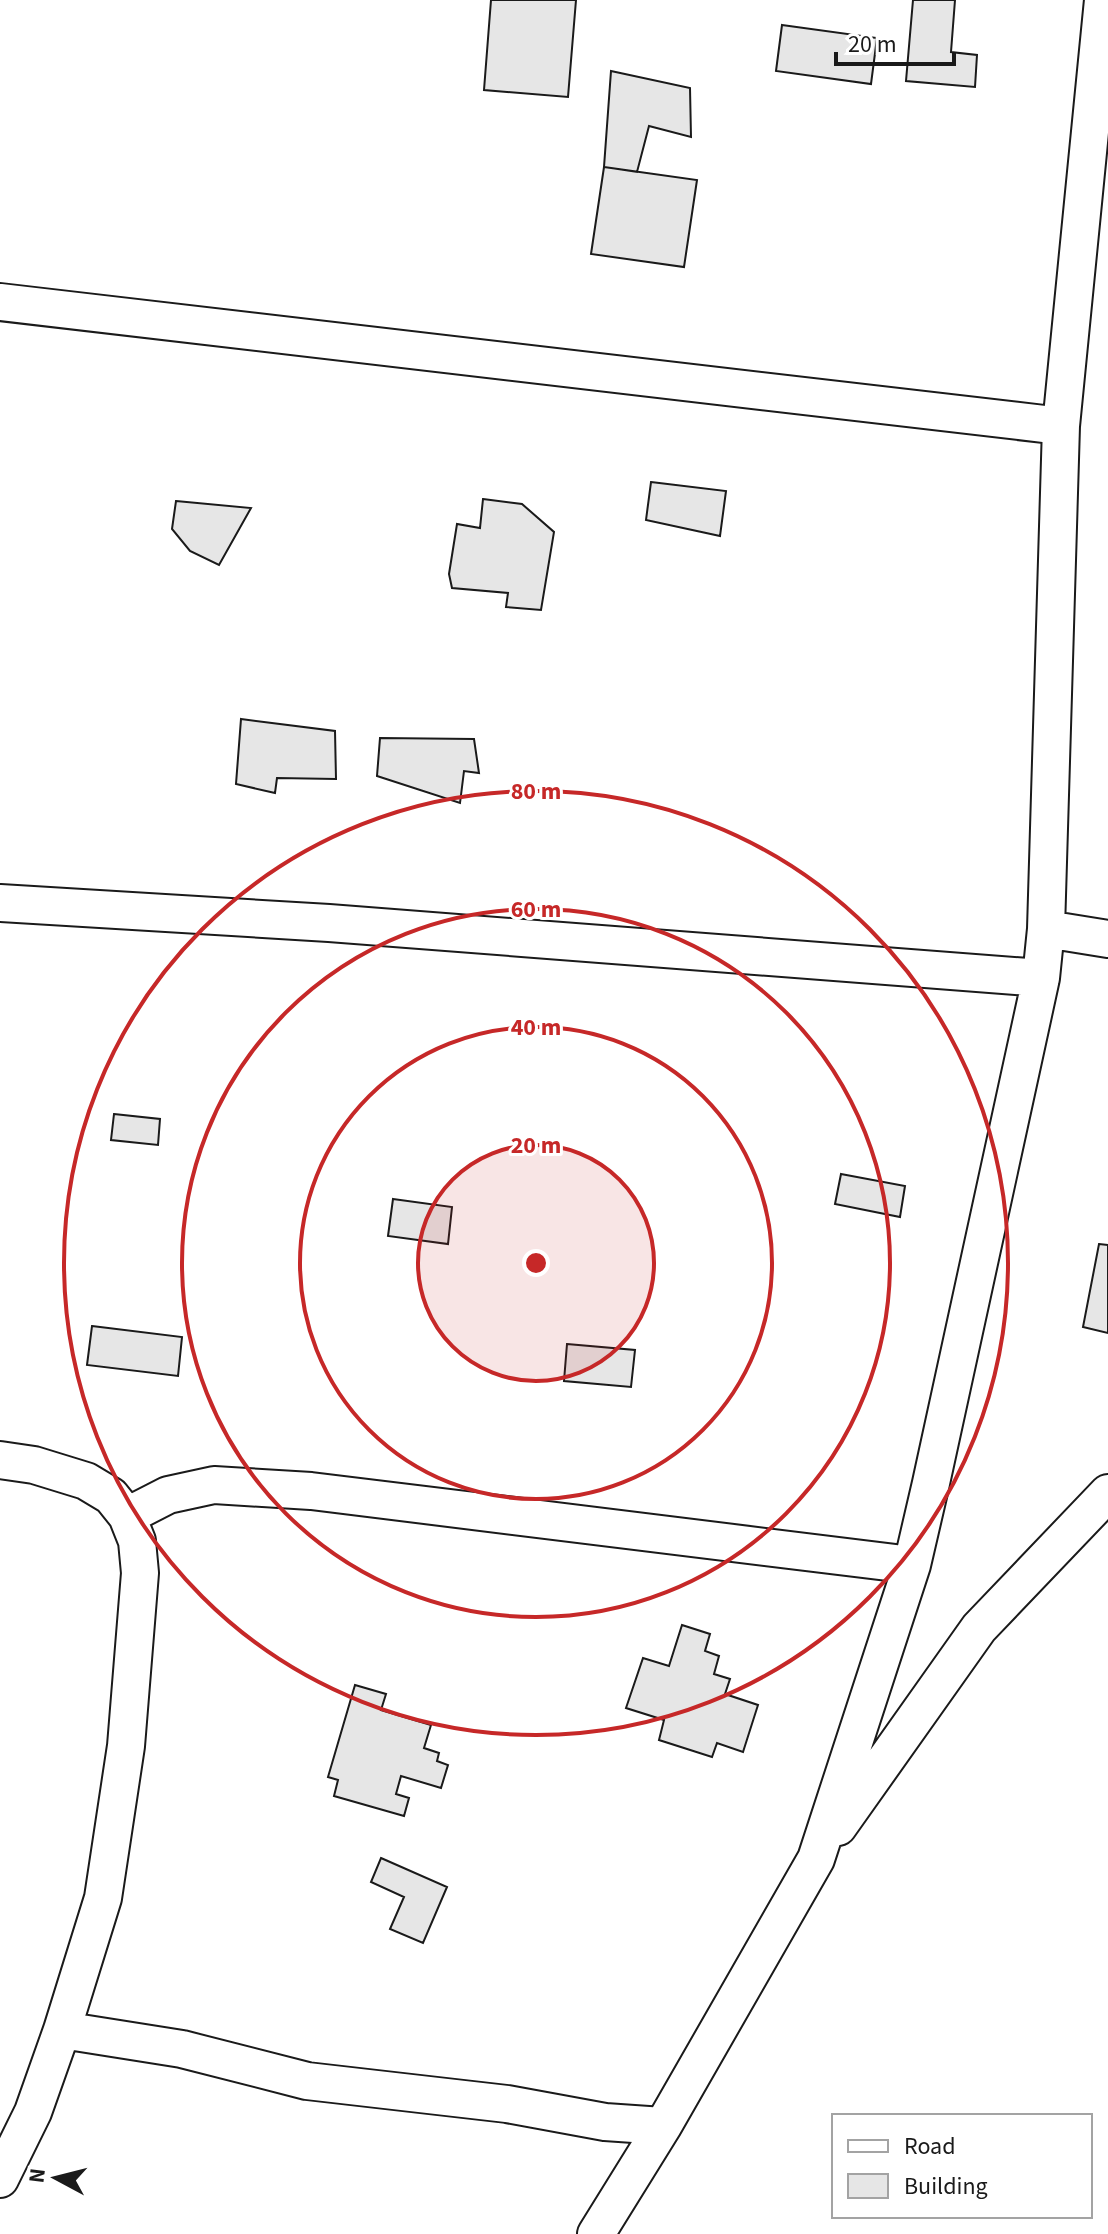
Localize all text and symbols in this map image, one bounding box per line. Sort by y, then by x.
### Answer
scale bar [836,16,954,66]
text: 20 m [848,27,897,62]
text: 80 m [511,774,561,809]
text: 60 m [511,892,561,927]
text: 40 m [511,1010,561,1045]
text: 20 m [511,1128,561,1163]
centre of rings [522,1249,550,1277]
legend [832,2114,1092,2218]
text: Road [904,2129,956,2164]
north arrow [16,2138,96,2218]
text: N [20,2166,54,2185]
text: Building [904,2169,988,2204]

